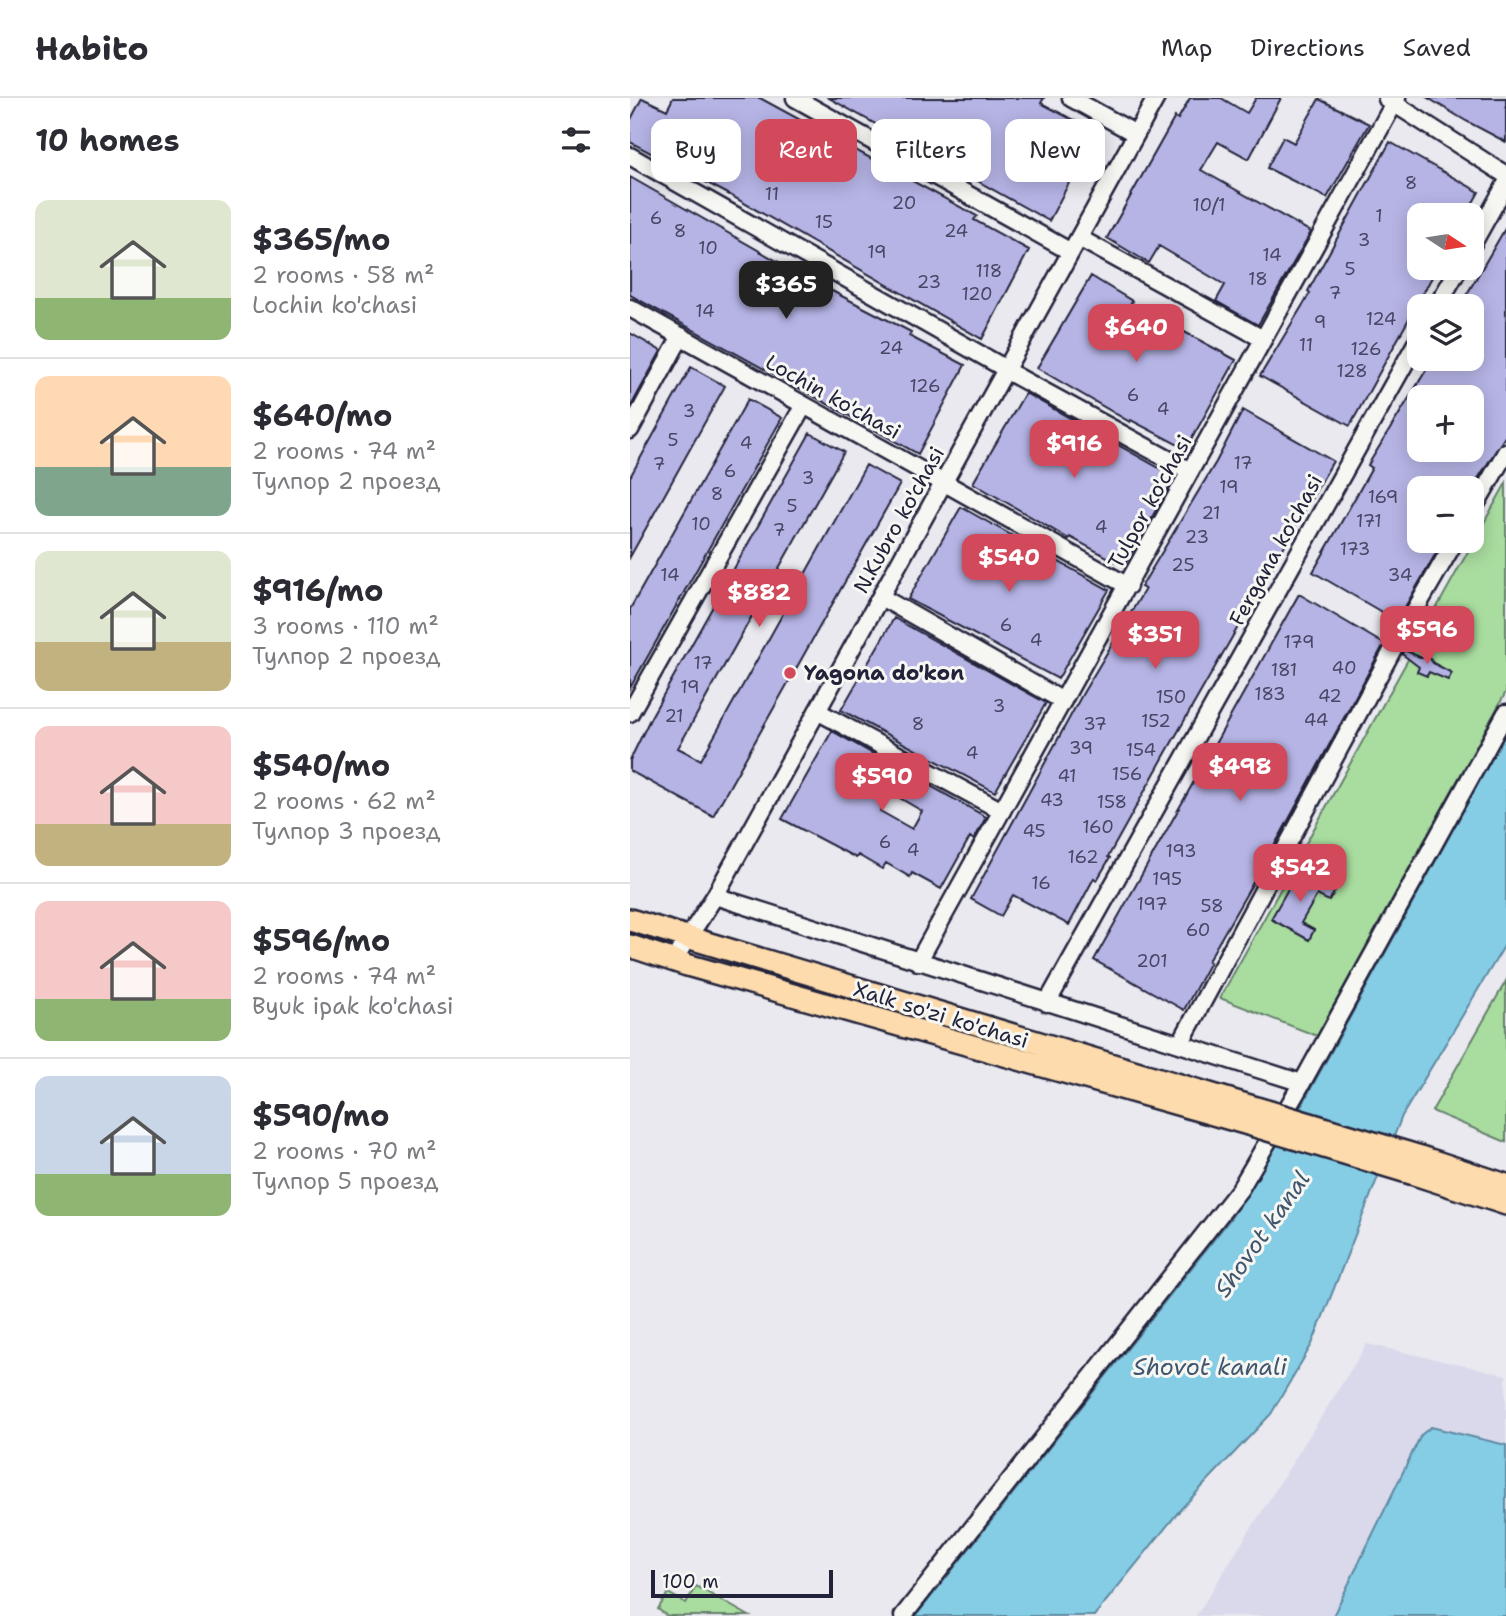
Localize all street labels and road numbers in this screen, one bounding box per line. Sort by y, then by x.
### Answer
street label: Lochin ko'chasi [760,348,906,446]
street label: Tulpor ko'chasi [1102,430,1198,574]
street label: N.Kubro ko'chasi [847,442,951,598]
street label: Fergana ko'chasi [1223,469,1329,631]
street label: Xalk so'zi ko'chasi [850,975,1032,1055]

